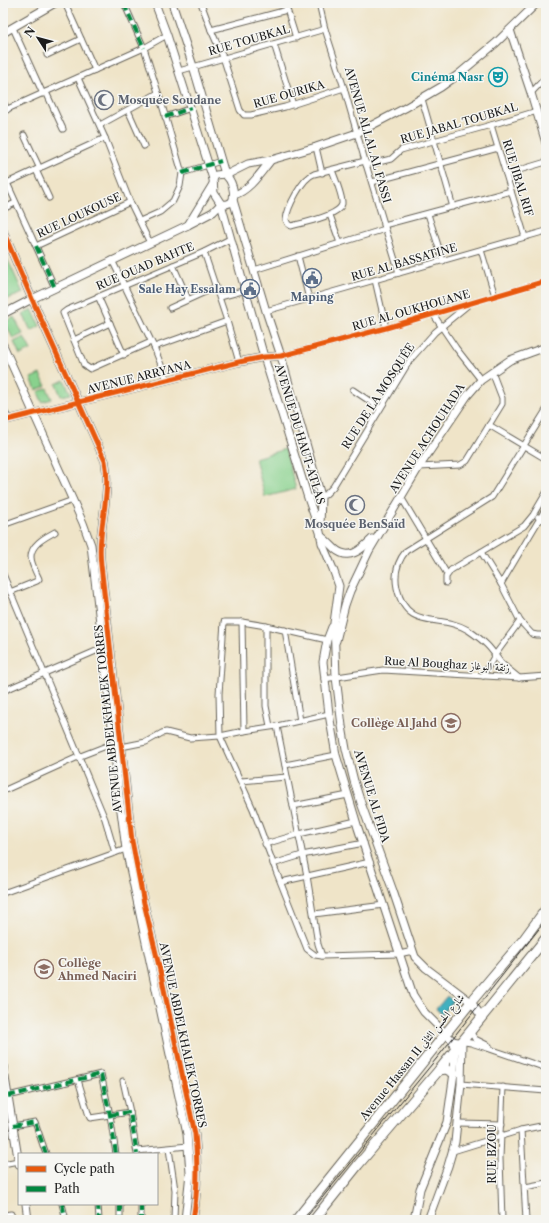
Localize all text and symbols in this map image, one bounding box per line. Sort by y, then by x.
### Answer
north arrow [18,18,58,58]
street label: RUE TOUBKAL [207,21,292,58]
text: N [21,24,39,40]
street label: AVENUE ALLAL AL FASSI [342,65,394,204]
theatre icon: Cinéma Nasr [487,66,509,88]
place label: Cinéma Nasr [411,70,485,84]
street label: RUE OURIKA [252,77,327,111]
mosque icon: Mosquée Soudane [93,89,115,111]
place label: Mosquée Soudane [118,93,221,107]
street label: RUE JABAL TOUBKAL [399,99,520,146]
street label: RUE JIBAL RIF [500,138,536,218]
street label: RUE LOUKOUSE [35,189,124,241]
street label: RUE OUAD BAHTE [94,239,196,293]
street label: RUE AL BASSATINE [349,240,459,284]
public building icon: Maping [301,267,323,289]
public building icon: Sale Hay Essalam [239,278,261,300]
place label: Sale Hay Essalam [138,282,236,296]
street label: RUE AL OUKHOUANE [350,286,472,334]
place label: Maping [290,290,334,304]
street label: RUE DE LA MOSQUÉE [338,340,418,452]
street label: AVENUE ARRYANA [85,357,193,397]
street label: AVENUE DU HAUT-ATLAS [272,361,328,506]
street label: AVENUE ACHOUHADA [386,380,468,496]
mosque icon: Mosquée BenSaïd [344,494,366,516]
place label: Mosquée BenSaïd [305,517,406,531]
street label: AVENUE ABDELKHALEK TORRES [91,624,125,815]
street label: Rue Al Boughaz زنقة البوغاز [384,654,510,674]
school or university icon: Collège Al Jahd [440,712,462,734]
place label: Collège Al Jahd [351,716,438,730]
street label: AVENUE AL FIDA [351,747,393,845]
street label: AVENUE ABDELKHALEK TORRES [156,940,210,1129]
place label: Collège Ahmed Naciri [57,956,137,983]
school or university icon: Collège Ahmed Naciri [33,958,55,980]
street label: Avenue Hassan II شارع الحسن الثاني [356,991,470,1126]
street label: RUE BZOU [485,1124,499,1184]
legend [18,1153,158,1205]
text: Cycle path [54,1161,115,1176]
text: Path [54,1181,80,1196]

